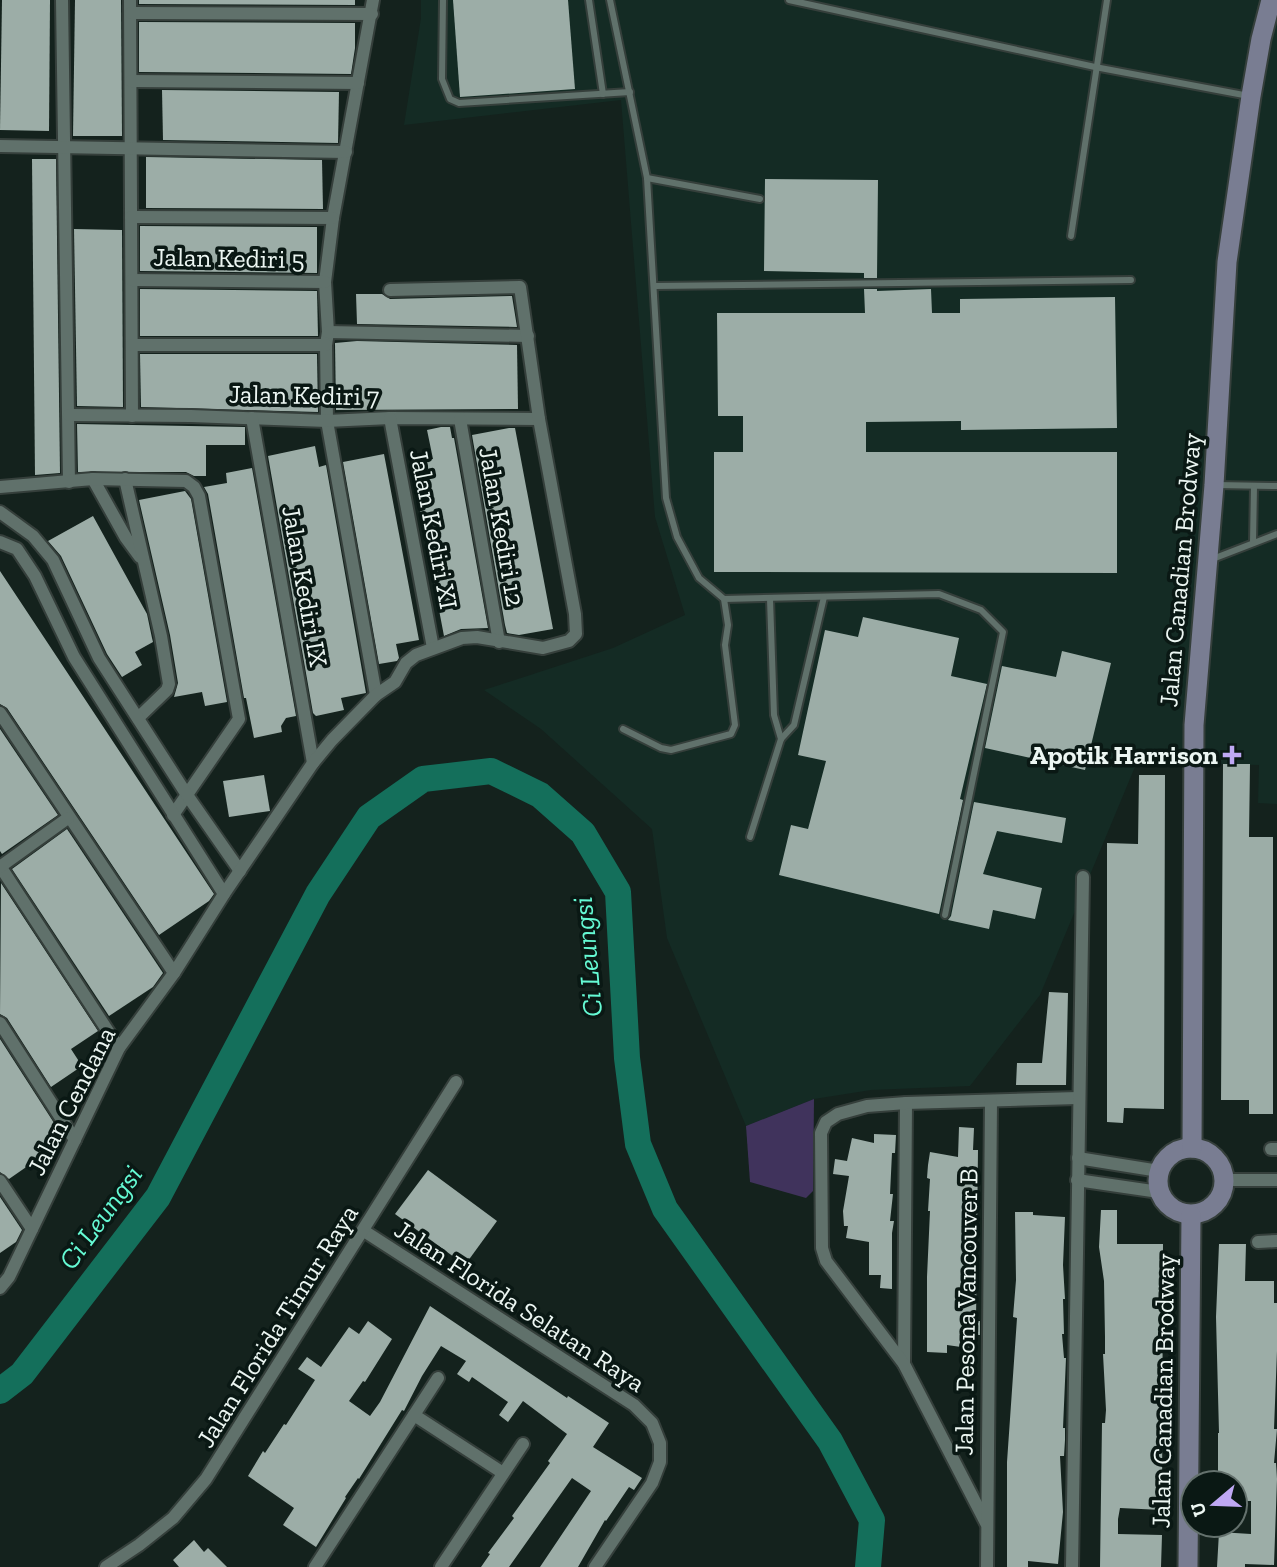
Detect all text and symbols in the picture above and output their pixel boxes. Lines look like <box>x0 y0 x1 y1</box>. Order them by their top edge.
street label: Jalan Kediri 5 <box>153 241 305 275</box>
street label: Jalan Kediri 7 <box>229 378 379 412</box>
street label: Jalan Canadian Brodway <box>1152 431 1208 708</box>
street label: Jalan Kediri 12 <box>472 445 532 609</box>
street label: Jalan Kediri XI <box>403 446 465 612</box>
street label: Jalan Kediri IX <box>275 503 335 670</box>
place label: Apotik Harrison <box>1030 739 1219 771</box>
marker: Apotik Harrison <box>1224 747 1240 763</box>
water label: Ci Leungsi <box>566 896 609 1018</box>
street label: Jalan Cendana <box>20 1021 122 1181</box>
water label: Ci Leungsi <box>52 1159 149 1276</box>
street label: Jalan Pesona Vancouver B <box>947 1168 985 1456</box>
street label: Jalan Florida Timur Raya <box>189 1198 365 1453</box>
street label: Jalan Florida Selatan Raya <box>389 1213 652 1399</box>
street label: Jalan Canadian Brodway <box>1145 1253 1181 1529</box>
north arrow <box>1179 1469 1249 1539</box>
text: U <box>1185 1499 1211 1520</box>

